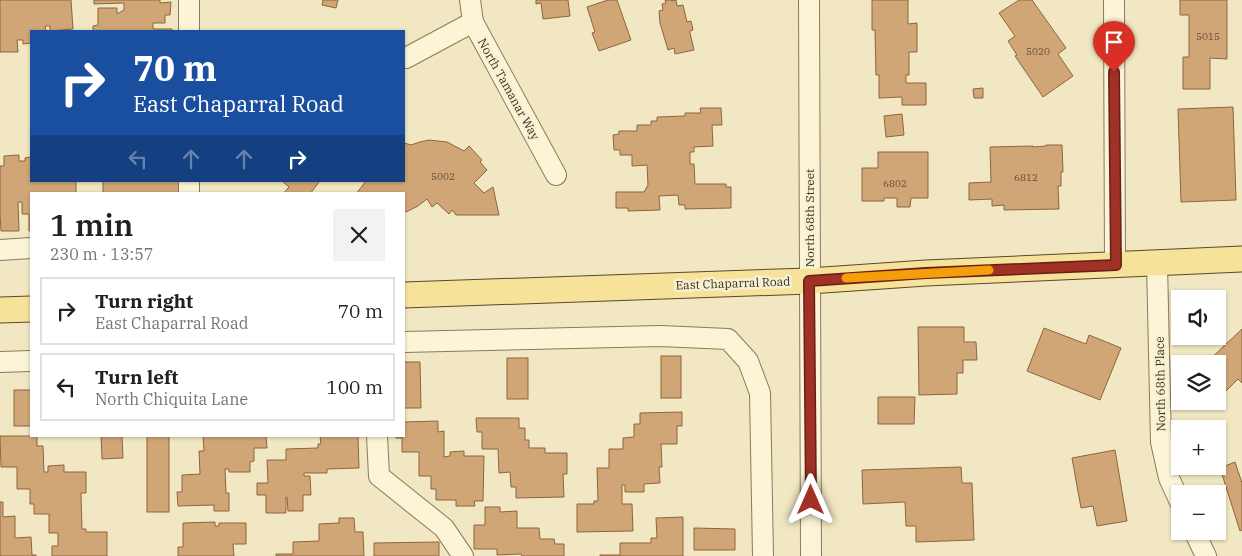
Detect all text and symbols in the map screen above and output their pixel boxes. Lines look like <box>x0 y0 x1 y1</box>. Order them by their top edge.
pin <box>1093 21 1135 72</box>
icon: arrive <box>1100 28 1128 56</box>
house number: 5015 <box>1196 30 1220 43</box>
street label: North Tamanar Way <box>475 36 543 143</box>
text: 70 m <box>133 45 217 91</box>
house number: 5020 <box>1026 45 1050 58</box>
icon: right <box>50 50 115 115</box>
text: East Chaparral Road <box>133 89 344 118</box>
icon: left <box>124 145 152 173</box>
icon: ahead <box>177 145 205 173</box>
icon: ahead <box>230 145 258 173</box>
icon: right <box>283 145 311 173</box>
street label: North 68th Street <box>802 169 817 267</box>
house number: 5002 <box>431 170 455 183</box>
house number: 6812 <box>1014 171 1038 184</box>
house number: 6802 <box>883 177 907 190</box>
text: 1 min <box>50 205 133 244</box>
button: close <box>333 209 385 261</box>
text: 230 m · 13:57 <box>50 244 153 264</box>
street label: East Chaparral Road <box>675 273 791 293</box>
text: Turn right <box>95 289 193 313</box>
map controls <box>1171 290 1226 540</box>
button: sound <box>1171 290 1226 345</box>
icon: right <box>52 297 80 325</box>
text: 70 m <box>338 299 383 323</box>
text: East Chaparral Road <box>95 313 248 333</box>
street label: North 68th Place <box>1152 336 1168 432</box>
button: layers <box>1171 355 1226 410</box>
text: Turn left <box>95 365 178 389</box>
icon: left <box>52 373 80 401</box>
text: 100 m <box>326 375 383 399</box>
text: North Chiquita Lane <box>95 389 248 409</box>
button: + <box>1171 420 1226 475</box>
position arrow <box>784 473 836 525</box>
button: − <box>1171 485 1226 540</box>

